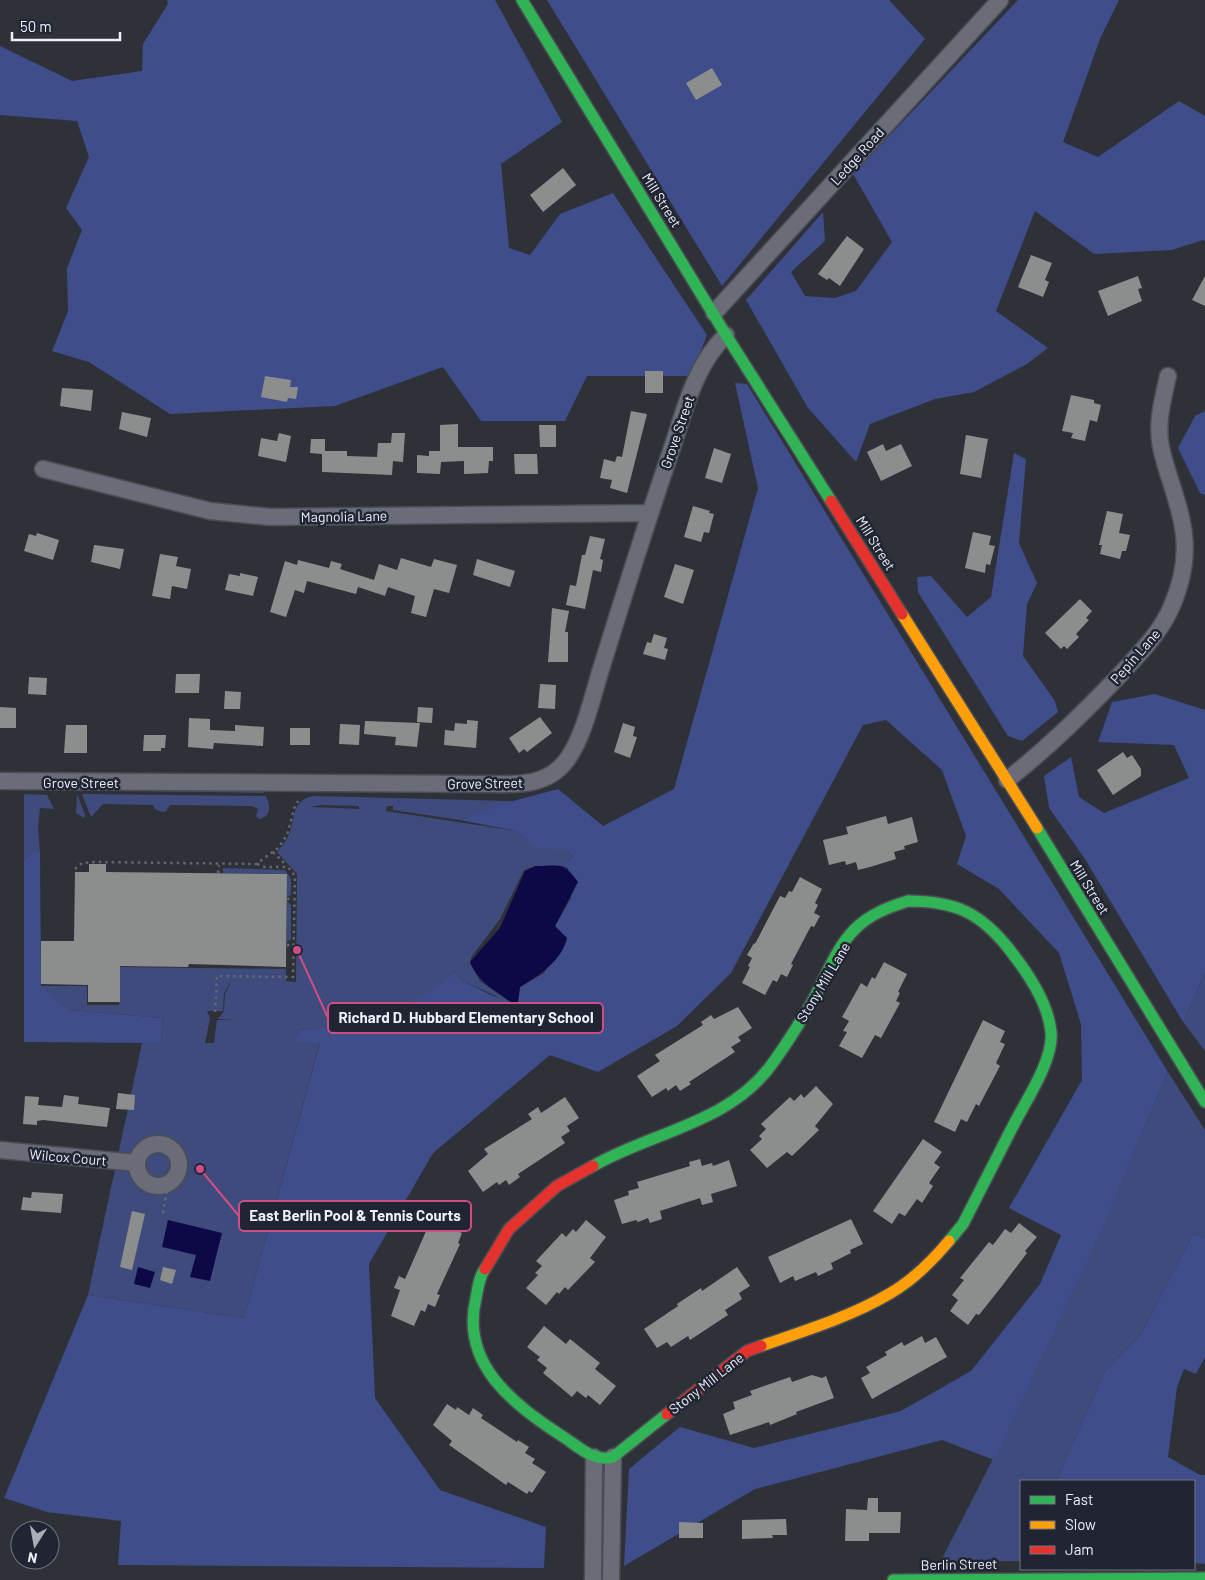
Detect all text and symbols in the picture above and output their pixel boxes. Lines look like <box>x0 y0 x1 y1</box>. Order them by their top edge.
scale bar <box>12 10 120 42</box>
text: 50 m <box>20 17 52 35</box>
street label: Ledge Road <box>827 124 887 188</box>
street label: Mill Street <box>639 170 685 230</box>
street label: Grove Street <box>657 393 697 471</box>
street label: Magnolia Lane <box>301 507 387 525</box>
street label: Mill Street <box>853 513 899 573</box>
street label: Pepin Lane <box>1107 625 1163 687</box>
street label: Grove Street <box>43 774 119 791</box>
street label: Grove Street <box>447 774 523 792</box>
street label: Mill Street <box>1067 857 1113 917</box>
street label: Stony Mill Lane <box>792 939 854 1025</box>
callout: Richard D. Hubbard Elementary School <box>328 1003 603 1033</box>
text: Richard D. Hubbard Elementary School <box>338 1008 594 1026</box>
street label: Wilcox Court <box>29 1145 107 1169</box>
callout: East Berlin Pool & Tennis Courts <box>239 1201 471 1231</box>
text: East Berlin Pool & Tennis Courts <box>249 1206 461 1224</box>
street label: Stony Mill Lane <box>665 1349 747 1417</box>
legend <box>1020 1480 1195 1570</box>
text: Fast <box>1065 1490 1093 1508</box>
text: Slow <box>1065 1515 1096 1533</box>
north arrow <box>10 1520 60 1570</box>
text: Jam <box>1065 1540 1094 1558</box>
text: N <box>26 1549 39 1567</box>
street label: Berlin Street <box>921 1555 997 1573</box>

